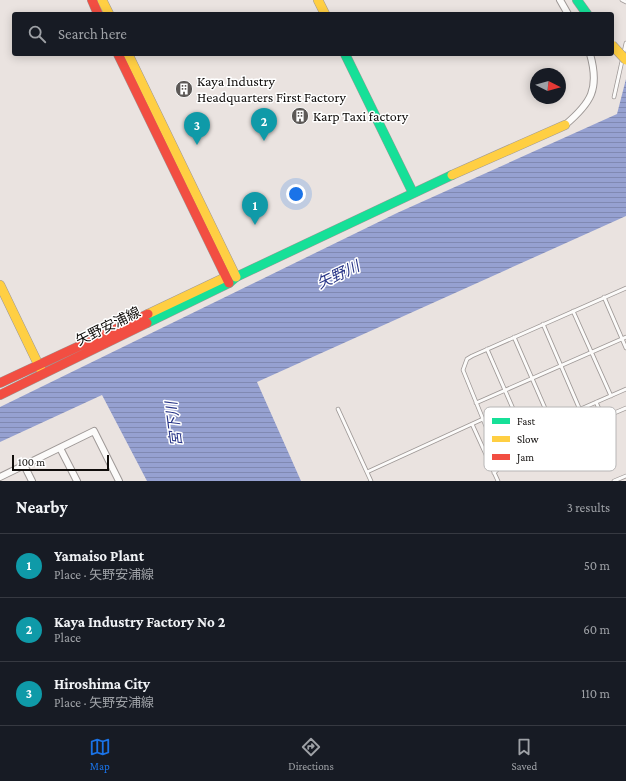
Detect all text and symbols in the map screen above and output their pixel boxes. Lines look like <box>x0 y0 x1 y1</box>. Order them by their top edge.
search box <box>12 12 614 56</box>
icon: search <box>26 23 48 45</box>
text: Search here <box>58 26 127 42</box>
north arrow <box>530 68 566 104</box>
place label: Kaya Industry Headquarters First Factory <box>197 73 346 105</box>
building icon: Kaya Industry Headquarters First Factory <box>174 79 194 99</box>
building icon: Karp Taxi factory <box>290 106 310 126</box>
pin: 2 <box>251 108 277 141</box>
place label: Karp Taxi factory <box>313 108 409 124</box>
pin: 3 <box>184 112 210 145</box>
your location <box>286 184 306 204</box>
pin: 1 <box>242 192 268 225</box>
water label: 矢野川 <box>314 257 364 292</box>
street label: 矢野安浦線 <box>73 303 143 349</box>
water label: 宮下川 <box>163 399 185 447</box>
legend <box>484 407 616 471</box>
text: Fast <box>517 415 536 427</box>
text: Slow <box>517 433 539 445</box>
text: Jam <box>516 451 534 464</box>
scale bar <box>12 453 109 472</box>
text: 100 m <box>18 456 45 468</box>
text: Nearby <box>16 498 68 517</box>
text: 3 results <box>567 500 610 515</box>
text: Yamaiso Plant <box>54 548 144 564</box>
text: 1 <box>27 558 31 573</box>
text: 50 m <box>584 558 610 573</box>
text: Place · 矢野安浦線 <box>54 567 154 582</box>
text: Kaya Industry Factory No 2 <box>54 614 225 630</box>
text: 2 <box>26 622 32 637</box>
text: 60 m <box>583 622 610 637</box>
text: Place <box>54 630 81 645</box>
text: Hiroshima City <box>54 676 150 692</box>
text: 3 <box>26 686 32 701</box>
text: 110 m <box>581 686 610 701</box>
text: Place · 矢野安浦線 <box>54 695 154 710</box>
tab: Map <box>89 736 111 772</box>
tab: Directions <box>288 736 334 772</box>
tab: Saved <box>511 736 537 772</box>

